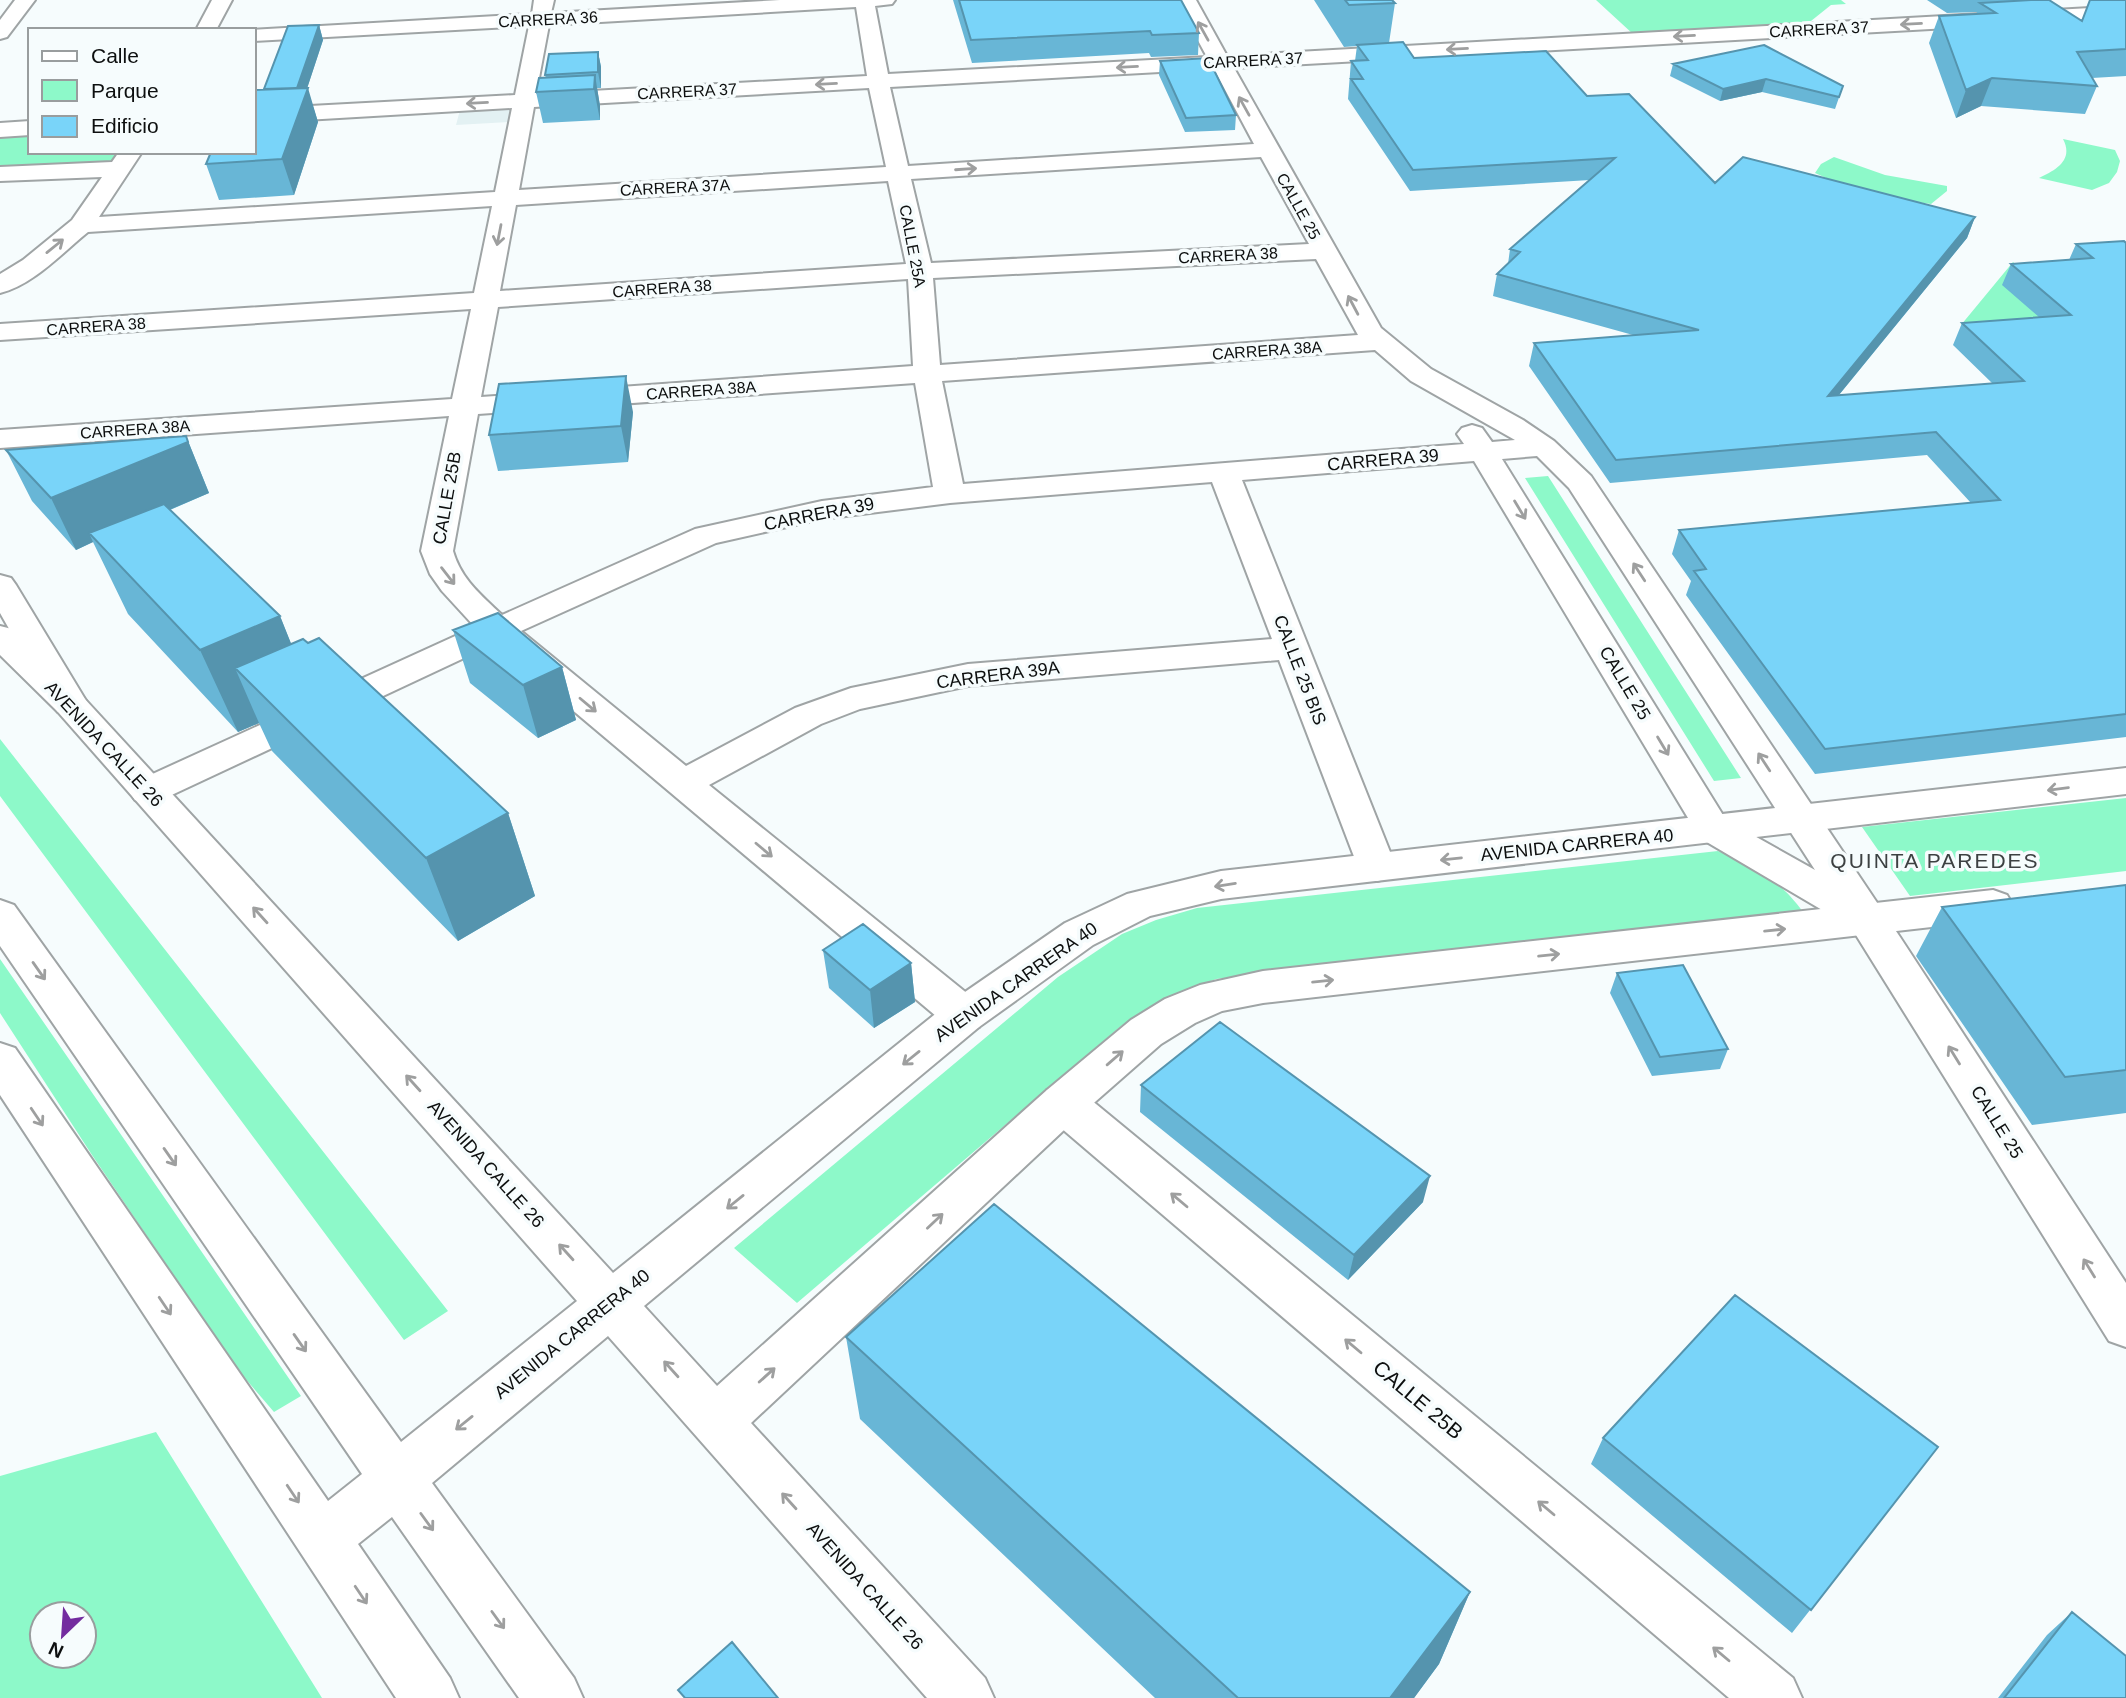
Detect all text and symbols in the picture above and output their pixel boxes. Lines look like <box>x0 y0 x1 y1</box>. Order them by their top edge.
street label: CARRERA 36 <box>498 8 598 31</box>
street label: CARRERA 37 <box>1769 18 1869 41</box>
one-way arrow <box>1900 18 1923 31</box>
one-way arrow <box>1195 21 1209 42</box>
legend <box>28 28 256 154</box>
one-way arrow <box>1673 30 1696 43</box>
one-way arrow <box>1446 42 1469 55</box>
text: Calle <box>91 44 139 67</box>
street label: CARRERA 37 <box>1203 49 1303 72</box>
one-way arrow <box>1116 60 1139 73</box>
one-way arrow <box>815 77 838 90</box>
text: Parque <box>91 79 159 102</box>
street label: CARRERA 37 <box>637 80 737 103</box>
one-way arrow <box>1237 96 1250 117</box>
one-way arrow <box>466 97 489 110</box>
text: Edificio <box>91 114 159 137</box>
one-way arrow <box>954 163 977 176</box>
street label: CALLE 25 <box>1273 170 1324 242</box>
street label: CARRERA 37A <box>620 176 731 199</box>
street label: CALLE 25A <box>896 203 929 289</box>
one-way arrow <box>492 223 505 246</box>
one-way arrow <box>46 238 64 253</box>
street label: CARRERA 38 <box>1178 244 1278 267</box>
street label: CARRERA 38 <box>612 277 712 300</box>
one-way arrow <box>1346 295 1360 316</box>
street label: CARRERA 38 <box>46 315 146 338</box>
street label: CARRERA 38A <box>1211 338 1323 363</box>
street label: CARRERA 38A <box>645 378 757 403</box>
street label: CARRERA 38A <box>79 417 191 442</box>
street label: CARRERA 39 <box>1326 445 1440 475</box>
street label: CALLE 25B <box>429 450 465 546</box>
street label: CARRERA 39 <box>762 493 876 535</box>
one-way arrow <box>1513 500 1527 520</box>
one-way arrow <box>1632 562 1646 582</box>
one-way arrow <box>441 566 456 585</box>
street label: CALLE 25 BIS <box>1270 612 1330 728</box>
street label: CALLE 25 <box>1595 643 1655 723</box>
street label: CARRERA 39A <box>935 658 1061 692</box>
street label: AVENIDA CALLE 26 <box>41 677 167 811</box>
one-way arrow <box>579 697 597 713</box>
one-way arrow <box>1657 736 1671 756</box>
one-way arrow <box>1756 753 1771 772</box>
one-way arrow <box>2047 783 2070 796</box>
street label: AVENIDA CARRERA 40 <box>1480 825 1674 865</box>
one-way arrow <box>754 842 772 858</box>
district label: QUINTA PAREDES <box>1830 849 2040 872</box>
one-way arrow <box>1440 852 1463 865</box>
one-way arrow <box>1214 879 1237 892</box>
one-way arrow <box>252 906 268 924</box>
street label: AVENIDA CARRERA 40 <box>931 918 1101 1046</box>
one-way arrow <box>1763 923 1786 936</box>
one-way arrow <box>1537 948 1560 961</box>
one-way arrow <box>32 961 46 980</box>
one-way arrow <box>1311 974 1334 987</box>
one-way arrow <box>1947 1046 1962 1065</box>
one-way arrow <box>903 1050 921 1066</box>
one-way arrow <box>1106 1050 1124 1066</box>
one-way arrow <box>405 1075 421 1093</box>
street label: CALLE 25 <box>1967 1082 2027 1162</box>
street label: AVENIDA CALLE 26 <box>424 1096 548 1232</box>
one-way arrow <box>31 1107 45 1127</box>
one-way arrow <box>163 1147 177 1166</box>
one-way arrow <box>1171 1192 1189 1207</box>
one-way arrow <box>726 1194 744 1210</box>
one-way arrow <box>926 1212 943 1229</box>
one-way arrow <box>557 1244 574 1261</box>
one-way arrow <box>2082 1258 2096 1278</box>
street label: AVENIDA CARRERA 40 <box>490 1265 654 1403</box>
one-way arrow <box>157 1296 172 1315</box>
one-way arrow <box>293 1333 307 1352</box>
one-way arrow <box>1345 1338 1363 1354</box>
street label: CALLE 25B <box>1369 1356 1468 1444</box>
one-way arrow <box>663 1360 679 1378</box>
one-way arrow <box>758 1367 776 1383</box>
one-way arrow <box>455 1415 473 1431</box>
one-way arrow <box>286 1484 300 1503</box>
one-way arrow <box>781 1492 797 1510</box>
one-way arrow <box>1538 1500 1556 1516</box>
one-way arrow <box>420 1512 434 1531</box>
street label: AVENIDA CALLE 26 <box>803 1518 927 1654</box>
one-way arrow <box>354 1585 368 1604</box>
north arrow <box>28 1600 98 1670</box>
one-way arrow <box>491 1610 505 1629</box>
text: N <box>45 1638 67 1662</box>
one-way arrow <box>1712 1646 1730 1662</box>

